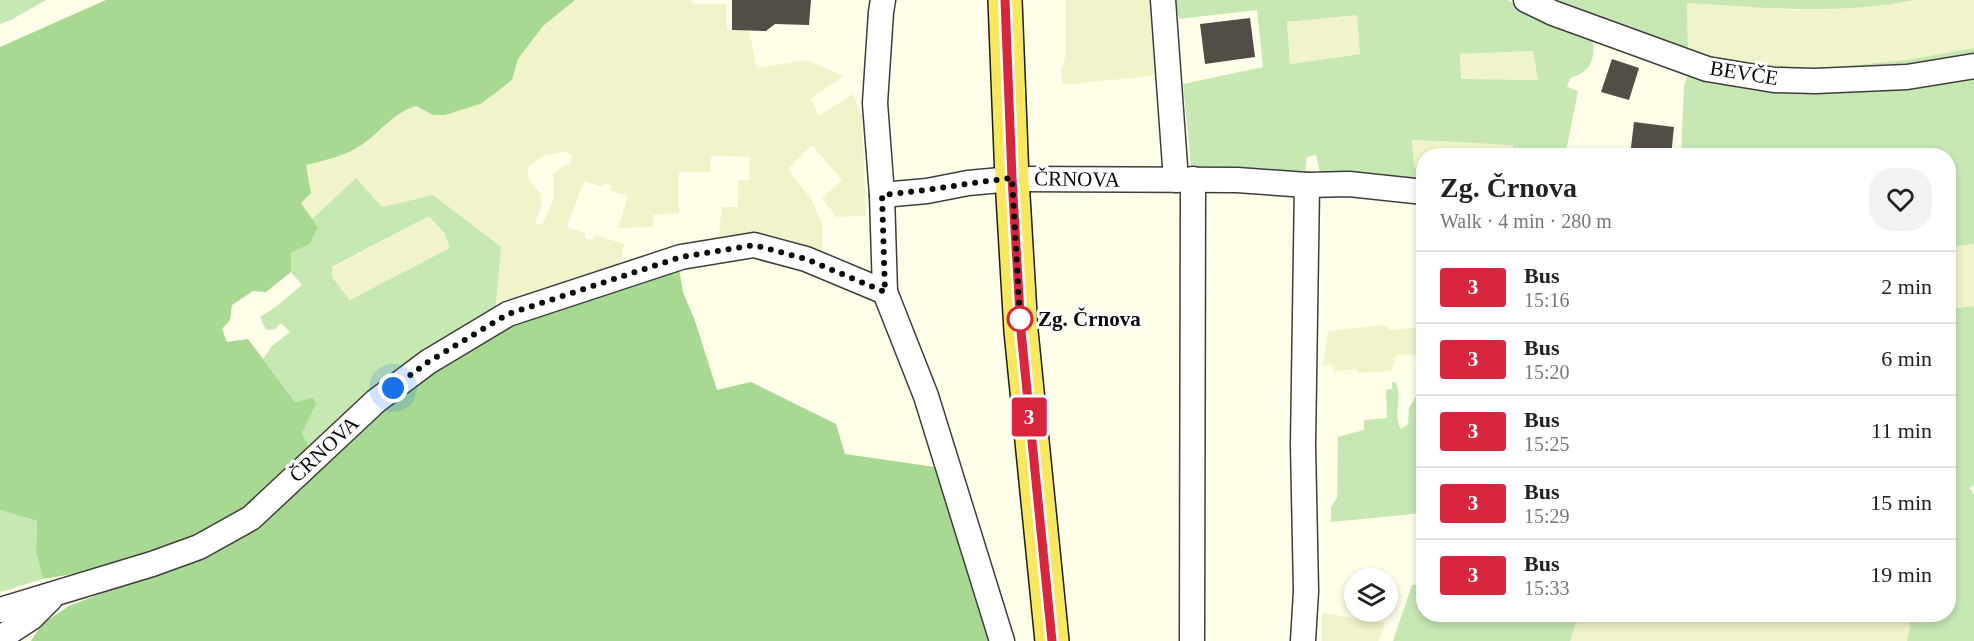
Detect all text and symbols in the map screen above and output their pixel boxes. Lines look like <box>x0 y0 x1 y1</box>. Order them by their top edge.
street label: BEVČE <box>1708 56 1780 90</box>
street label: ČRNOVA <box>1034 166 1121 192</box>
button: heart <box>1869 168 1932 231</box>
text: Zg. Črnova <box>1440 172 1577 203</box>
text: Walk · 4 min · 280 m <box>1440 210 1612 232</box>
text: Bus <box>1524 263 1559 288</box>
text: 2 min <box>1881 274 1932 299</box>
text: 3 <box>1468 275 1478 299</box>
text: 15:16 <box>1524 289 1570 311</box>
marker: Zg. Črnova <box>1007 306 1033 332</box>
place label: Zg. Črnova <box>1038 307 1141 331</box>
text: Bus <box>1524 335 1559 360</box>
text: 6 min <box>1881 346 1932 371</box>
text: 3 <box>1468 347 1478 371</box>
text: 15:20 <box>1524 361 1570 383</box>
your location <box>378 373 408 403</box>
line badge: 3 <box>1010 398 1048 436</box>
text: 3 <box>1024 405 1034 429</box>
text: Bus <box>1524 407 1559 432</box>
street label: ČRNOVA <box>284 410 364 487</box>
text: 11 min <box>1871 418 1932 443</box>
text: 3 <box>1468 419 1478 443</box>
text: 15:25 <box>1524 433 1570 455</box>
text: Bus <box>1524 479 1559 504</box>
text: 15 min <box>1870 490 1932 515</box>
text: 3 <box>1468 491 1478 515</box>
text: 15:29 <box>1524 505 1570 527</box>
text: Bus <box>1524 551 1559 576</box>
text: 19 min <box>1870 562 1932 587</box>
text: 3 <box>1468 563 1478 587</box>
map controls <box>1344 568 1398 622</box>
button: layers <box>1344 568 1398 622</box>
text: 15:33 <box>1524 577 1570 599</box>

